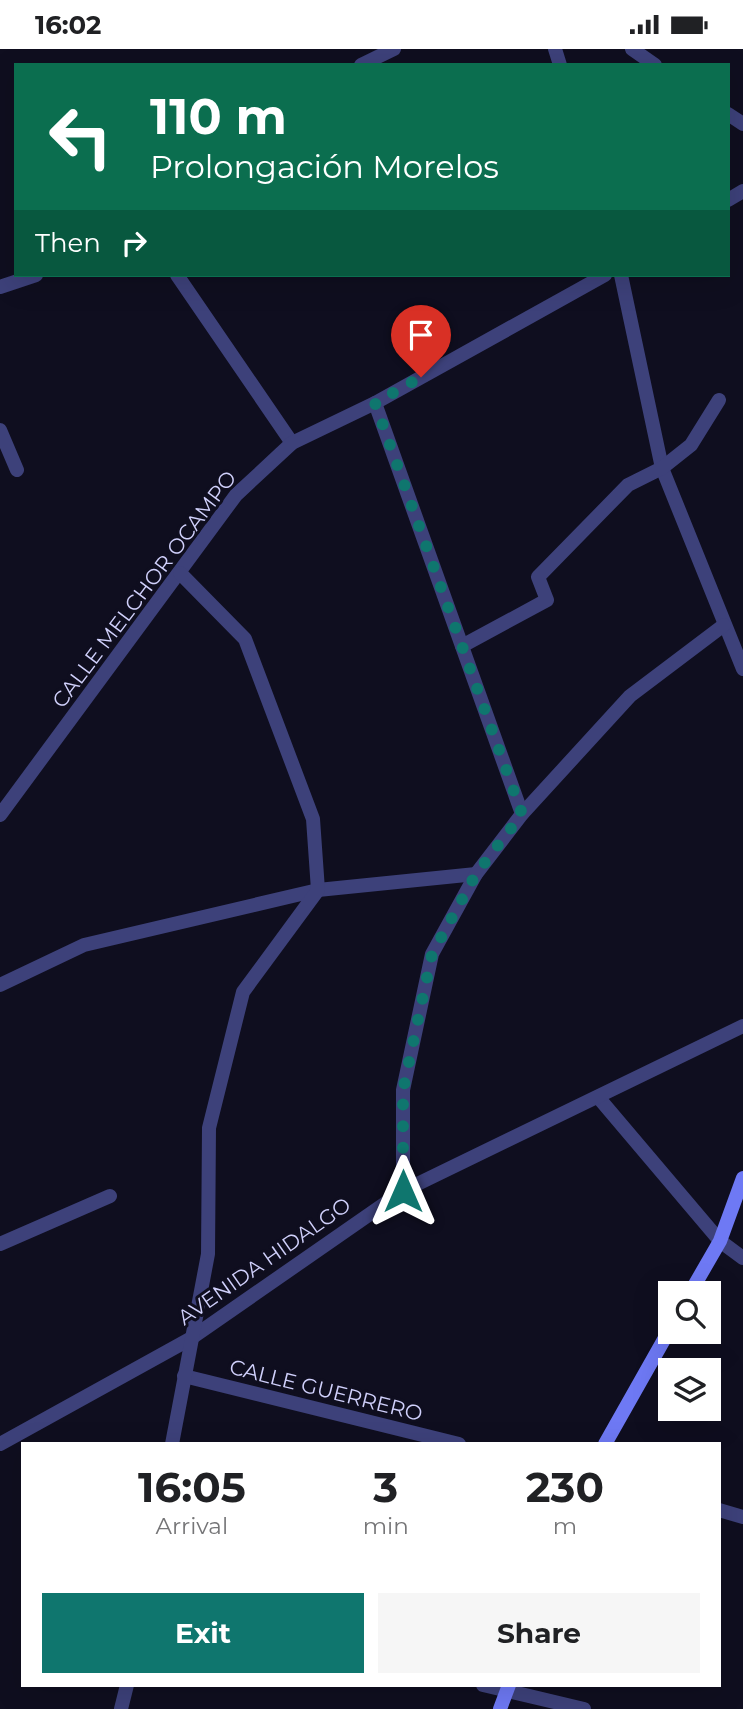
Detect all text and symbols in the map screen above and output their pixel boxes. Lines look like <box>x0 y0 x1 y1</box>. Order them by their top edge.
text: 16:02 <box>35 9 101 41</box>
text: 110 m <box>150 87 287 146</box>
icon: left <box>35 91 126 182</box>
text: Prolongación Morelos <box>150 147 499 186</box>
icon: right <box>115 224 153 262</box>
text: Then <box>35 227 101 259</box>
pin <box>391 305 451 377</box>
icon: arrive <box>402 316 440 354</box>
street label: CALLE MELCHOR OCAMPO <box>47 466 241 712</box>
position arrow <box>366 1154 440 1228</box>
street label: AVENIDA HIDALGO <box>173 1192 355 1330</box>
map controls <box>658 1281 721 1421</box>
button: search <box>658 1281 721 1344</box>
street label: CALLE GUERRERO <box>227 1354 425 1426</box>
button: layers <box>658 1358 721 1421</box>
text: 16:05 <box>138 1461 246 1513</box>
text: 3 <box>373 1461 398 1513</box>
text: 230 <box>526 1461 604 1513</box>
text: Arrival <box>156 1512 228 1540</box>
text: min <box>363 1512 409 1540</box>
text: m <box>553 1512 577 1540</box>
button: Exit <box>42 1593 364 1673</box>
button: Share <box>378 1593 700 1673</box>

